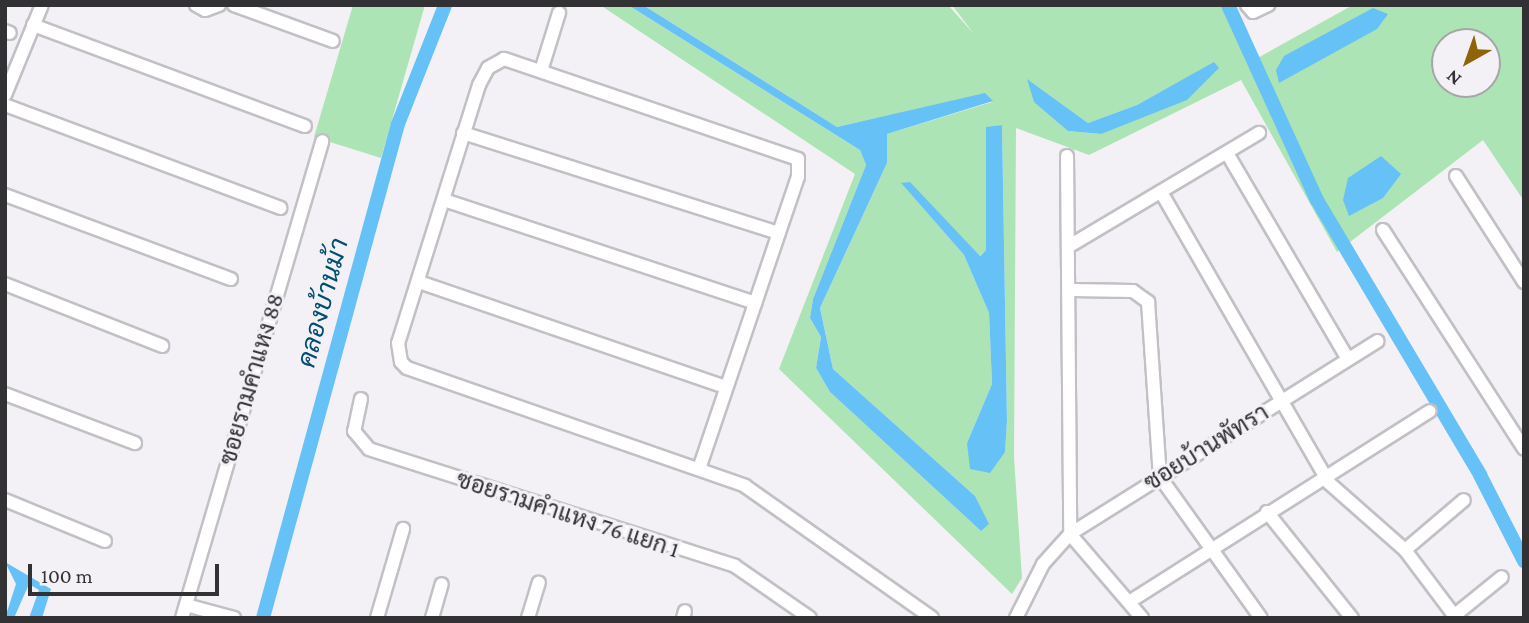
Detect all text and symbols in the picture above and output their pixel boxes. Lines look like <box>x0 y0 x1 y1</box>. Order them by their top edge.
north arrow <box>1431 28 1501 98</box>
text: N <box>1442 66 1465 90</box>
water label: คลองบ้านม้า <box>291 235 355 371</box>
street label: ซอยรามคำแหง 88 <box>213 290 289 468</box>
street label: ซอยบ้านพัทรา <box>1138 397 1274 497</box>
street label: ซอยรามคำแหง 76 แยก 1 <box>453 464 683 564</box>
scale bar <box>32 550 222 594</box>
text: 100 m <box>41 564 93 588</box>

